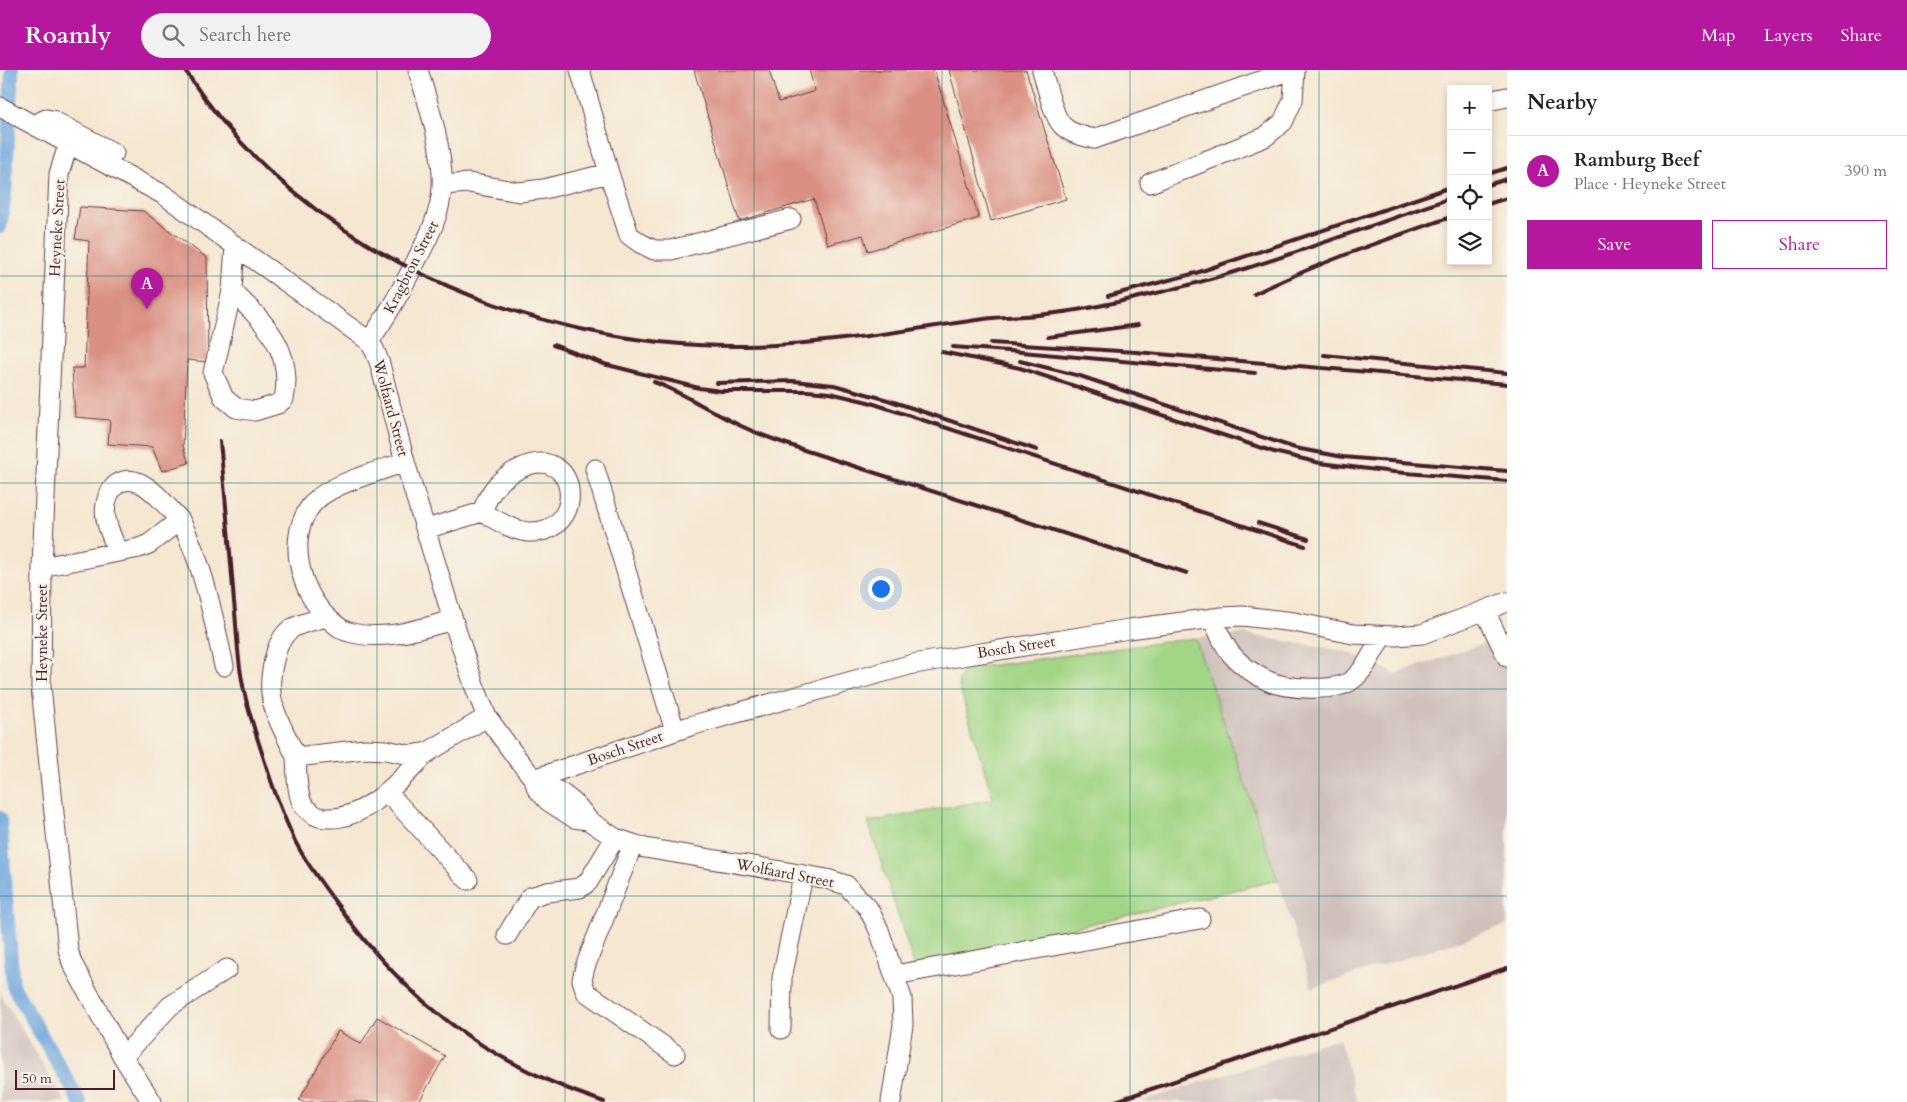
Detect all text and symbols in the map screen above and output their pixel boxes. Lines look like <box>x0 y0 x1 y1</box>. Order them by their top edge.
search box <box>141 13 491 58</box>
text: Roamly <box>25 19 111 52</box>
icon: search <box>159 21 187 49</box>
text: Search here <box>199 22 291 48</box>
text: Map <box>1701 23 1736 48</box>
text: Layers <box>1764 23 1813 48</box>
text: Share <box>1841 23 1882 48</box>
map controls <box>1447 85 1492 265</box>
button: + <box>1447 85 1492 130</box>
text: Nearby <box>1527 88 1598 117</box>
button: − <box>1447 130 1492 175</box>
text: Ramburg Beef <box>1574 147 1699 173</box>
text: A <box>1537 160 1549 182</box>
text: 390 m <box>1845 160 1887 182</box>
text: Place · Heyneke Street <box>1574 173 1726 195</box>
button: locate <box>1447 175 1492 220</box>
street label: Heyneke Street <box>44 179 70 277</box>
street label: Kragbron Street <box>379 217 443 317</box>
button: layers <box>1447 220 1492 265</box>
button: Save <box>1527 220 1702 269</box>
button: Share <box>1712 220 1887 269</box>
pin: A <box>131 268 163 309</box>
street label: Wolfaard Street <box>368 356 414 459</box>
your location <box>868 576 894 602</box>
street label: Heyneke Street <box>32 584 52 682</box>
street label: Bosch Street <box>976 631 1057 663</box>
street label: Bosch Street <box>585 726 666 770</box>
street label: Wolfaard Street <box>733 853 836 892</box>
scale bar <box>15 1067 115 1090</box>
text: 50 m <box>22 1069 52 1088</box>

